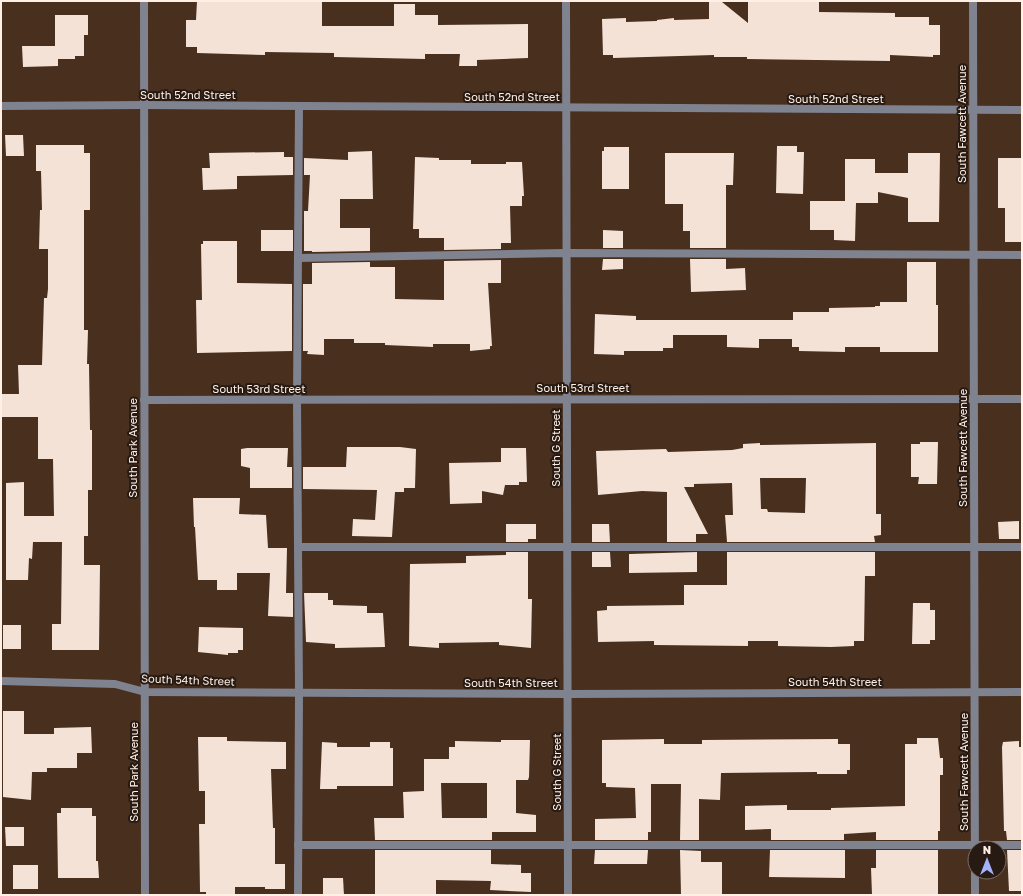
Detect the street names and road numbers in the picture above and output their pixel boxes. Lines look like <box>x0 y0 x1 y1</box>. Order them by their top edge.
street label: South Fawcett Avenue <box>955 65 968 183</box>
street label: South 52nd Street <box>140 88 236 101</box>
street label: South 52nd Street <box>464 90 560 103</box>
street label: South 52nd Street <box>788 92 884 105</box>
street label: South 53rd Street <box>536 381 630 394</box>
street label: South 53rd Street <box>212 382 306 395</box>
street label: South Fawcett Avenue <box>956 389 969 507</box>
street label: South Park Avenue <box>126 398 139 498</box>
street label: South G Street <box>549 409 562 487</box>
street label: South 54th Street <box>141 671 235 688</box>
street label: South 54th Street <box>788 675 882 688</box>
street label: South 54th Street <box>464 676 558 689</box>
street label: South Fawcett Avenue <box>957 713 970 831</box>
street label: South Park Avenue <box>127 722 140 822</box>
street label: South G Street <box>550 733 563 811</box>

